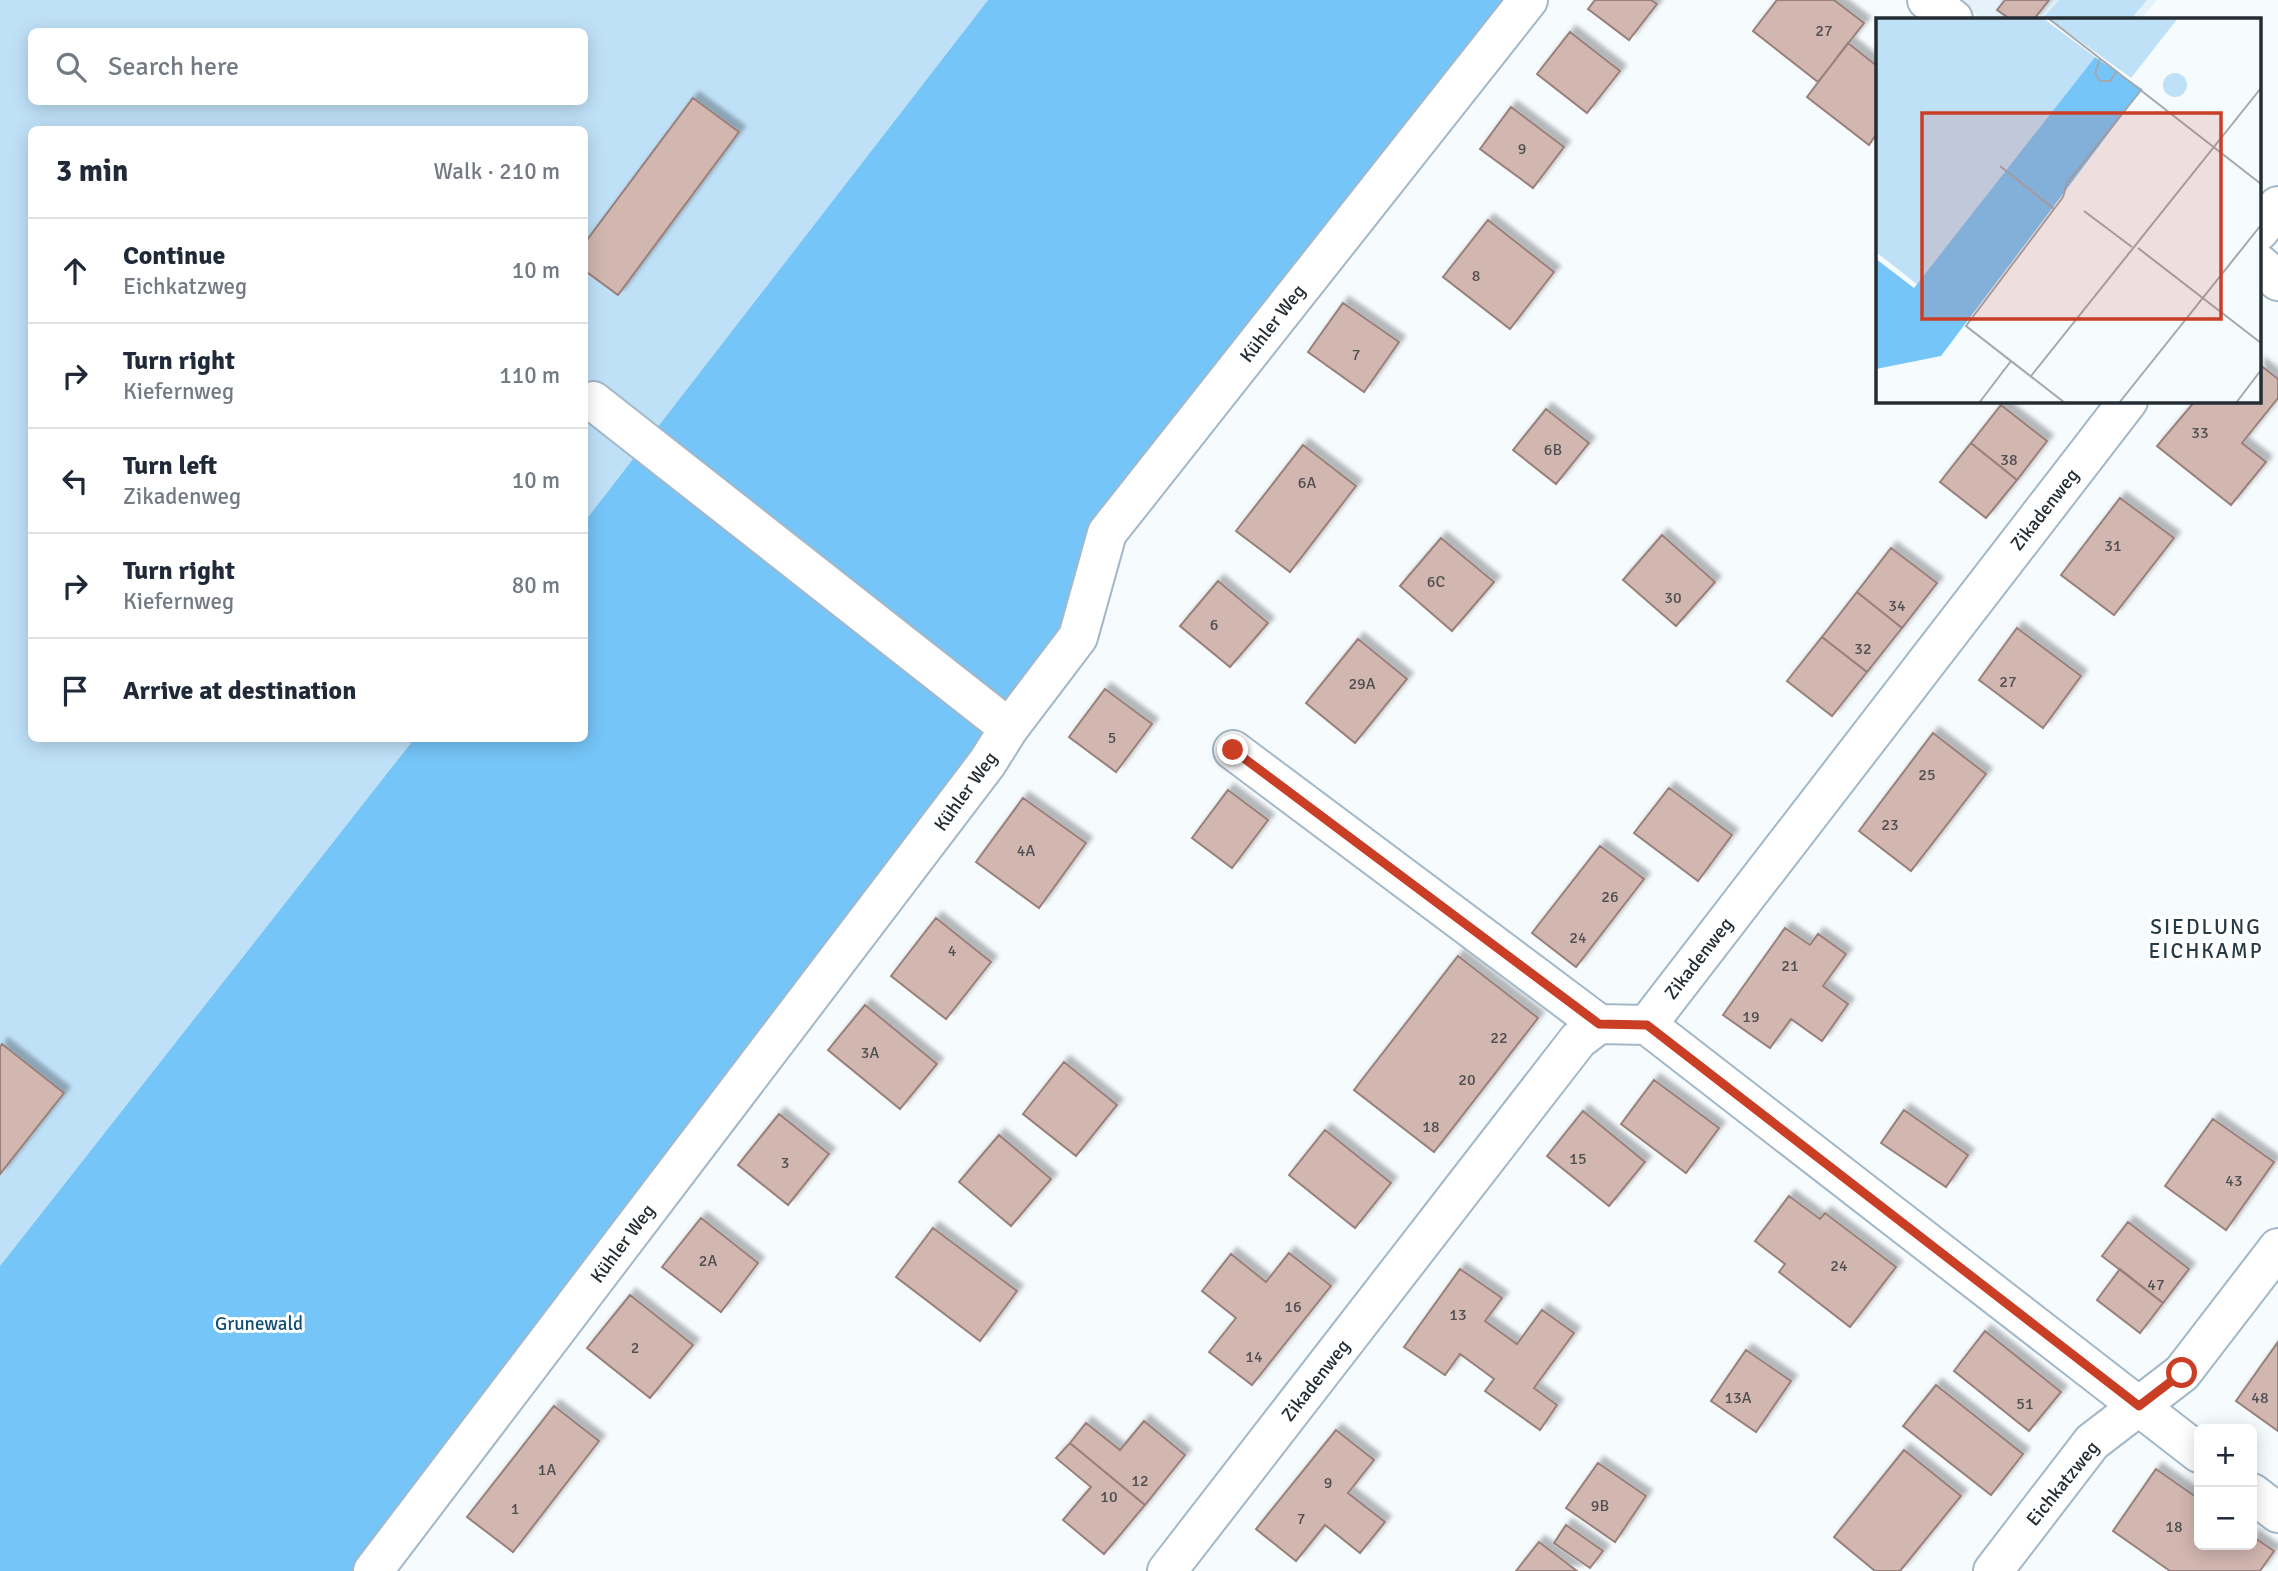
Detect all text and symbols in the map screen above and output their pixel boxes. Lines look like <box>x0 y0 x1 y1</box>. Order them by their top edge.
inset map <box>1876 18 2260 402</box>
house number: 27 <box>1815 21 1833 41</box>
search box <box>28 28 588 105</box>
icon: search <box>52 48 90 86</box>
text: Search here <box>108 51 239 83</box>
house number: 9 <box>1518 139 1526 159</box>
text: 3 min <box>56 153 128 190</box>
text: Walk · 210 m <box>434 157 560 186</box>
text: Continue <box>123 240 225 272</box>
icon: ahead <box>56 252 94 290</box>
text: 10 m <box>512 256 560 285</box>
house number: 8 <box>1472 266 1480 286</box>
text: Eichkatzweg <box>123 272 247 301</box>
street label: Kühler Weg <box>1235 280 1311 368</box>
text: Turn right <box>123 345 235 377</box>
house number: 7 <box>1352 345 1360 365</box>
icon: right <box>56 357 94 395</box>
text: 110 m <box>499 361 560 390</box>
text: Kiefernweg <box>123 377 234 406</box>
house number: 33 <box>2191 423 2209 443</box>
house number: 6B <box>1544 440 1562 460</box>
text: Turn left <box>123 450 217 482</box>
house number: 38 <box>2000 450 2018 470</box>
icon: left <box>56 462 94 500</box>
street label: Zikadenweg <box>2005 464 2084 555</box>
text: 10 m <box>512 466 560 495</box>
house number: 6A <box>1298 473 1316 493</box>
text: Zikadenweg <box>123 482 241 511</box>
house number: 31 <box>2104 536 2122 556</box>
text: Turn right <box>123 555 235 587</box>
icon: right <box>56 567 94 605</box>
text: 80 m <box>512 571 560 600</box>
house number: 6C <box>1427 572 1445 592</box>
text: Kiefernweg <box>123 587 234 616</box>
house number: 30 <box>1664 588 1682 608</box>
house number: 34 <box>1888 596 1906 616</box>
house number: 6 <box>1210 615 1218 635</box>
house number: 32 <box>1854 639 1872 659</box>
icon: arrive <box>56 672 94 710</box>
house number: 27 <box>1999 672 2017 692</box>
house number: 29A <box>1348 674 1376 694</box>
text: Arrive at destination <box>123 675 356 707</box>
house number: 5 <box>1108 728 1116 748</box>
route end <box>1217 734 1248 765</box>
street label: Kühler Weg <box>929 747 1003 836</box>
house number: 25 <box>1918 765 1936 785</box>
house number: 23 <box>1881 815 1899 835</box>
house number: 4A <box>1017 841 1035 861</box>
house number: 26 <box>1601 887 1619 907</box>
street label: Zikadenweg <box>1659 913 1738 1004</box>
district label: SIEDLUNG EICHKAMP <box>2148 914 2264 964</box>
house number: 24 <box>1569 928 1587 948</box>
house number: 4 <box>948 941 957 961</box>
house number: 21 <box>1781 956 1799 976</box>
house number: 19 <box>1742 1007 1760 1027</box>
house number: 22 <box>1490 1028 1508 1048</box>
house number: 3A <box>861 1043 879 1063</box>
house number: 20 <box>1458 1070 1476 1090</box>
house number: 18 <box>1422 1117 1440 1137</box>
house number: 15 <box>1569 1149 1587 1169</box>
house number: 3 <box>781 1153 789 1173</box>
house number: 43 <box>2225 1171 2243 1191</box>
street label: Kühler Weg <box>585 1199 660 1288</box>
house number: 2A <box>699 1251 717 1271</box>
house number: 24 <box>1830 1256 1848 1276</box>
house number: 47 <box>2147 1275 2165 1295</box>
house number: 16 <box>1284 1297 1302 1317</box>
house number: 13 <box>1449 1305 1467 1325</box>
park label: Grunewald <box>215 1312 303 1336</box>
street label: Zikadenweg <box>1276 1335 1355 1426</box>
house number: 2 <box>631 1338 639 1358</box>
house number: 14 <box>1245 1347 1263 1367</box>
route start <box>2166 1357 2197 1388</box>
house number: 13A <box>1724 1388 1752 1408</box>
house number: 48 <box>2251 1388 2269 1408</box>
house number: 51 <box>2016 1394 2034 1414</box>
map controls <box>2194 1424 2257 1550</box>
button: + <box>2194 1424 2257 1487</box>
street label: Eichkatzweg <box>2021 1436 2104 1531</box>
house number: 1A <box>538 1460 556 1480</box>
house number: 12 <box>1131 1471 1149 1491</box>
house number: 9 <box>1324 1473 1332 1493</box>
house number: 10 <box>1100 1487 1118 1507</box>
button: − <box>2194 1487 2257 1550</box>
house number: 9B <box>1591 1496 1609 1516</box>
house number: 1 <box>511 1499 519 1519</box>
house number: 7 <box>1297 1509 1305 1529</box>
house number: 18 <box>2165 1517 2183 1537</box>

